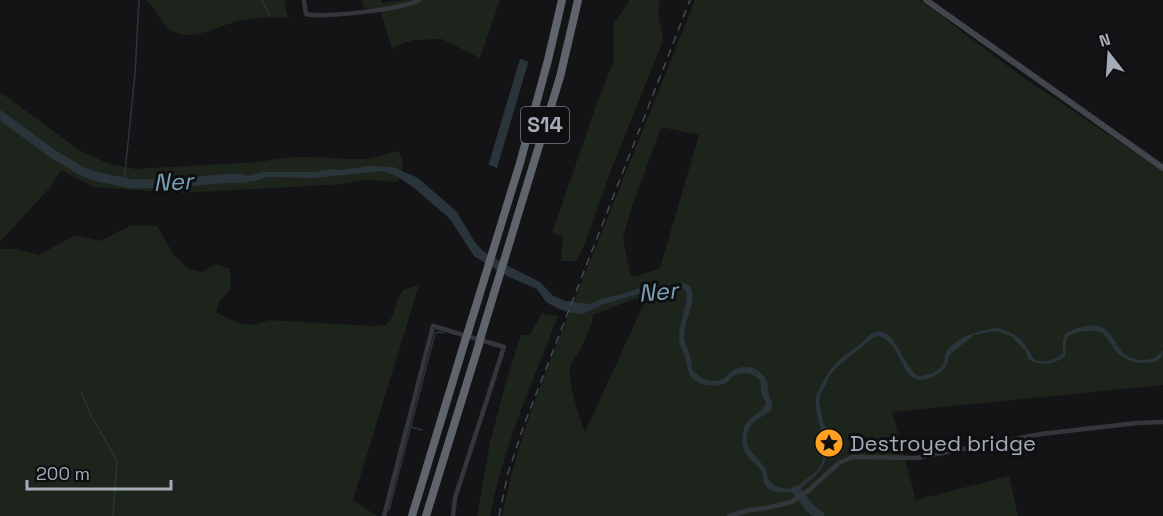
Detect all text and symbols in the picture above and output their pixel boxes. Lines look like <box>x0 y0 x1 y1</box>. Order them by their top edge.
north arrow <box>1079 24 1139 84</box>
text: N <box>1097 29 1113 52</box>
road number: S14 <box>521 107 569 143</box>
water label: Ner <box>153 165 196 198</box>
water label: Ner <box>637 274 682 309</box>
place icon: Destroyed bridge <box>813 427 845 459</box>
place label: Destroyed bridge <box>850 429 1036 457</box>
scale bar <box>27 453 171 491</box>
text: 200 m <box>36 462 90 485</box>

